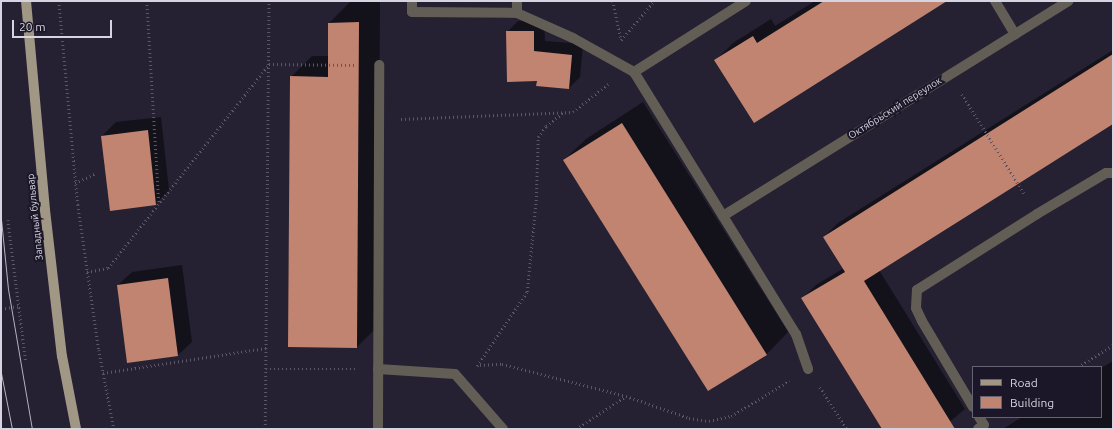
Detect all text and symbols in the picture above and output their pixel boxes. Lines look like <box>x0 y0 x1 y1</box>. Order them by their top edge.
scale bar <box>14 12 114 38</box>
text: 20 m <box>19 20 46 33</box>
street label: Октябрьский переулок <box>846 74 944 142</box>
street label: Западный бульвар <box>24 173 46 261</box>
legend <box>972 366 1102 418</box>
text: Road <box>1010 376 1038 389</box>
text: Building <box>1010 396 1054 409</box>

